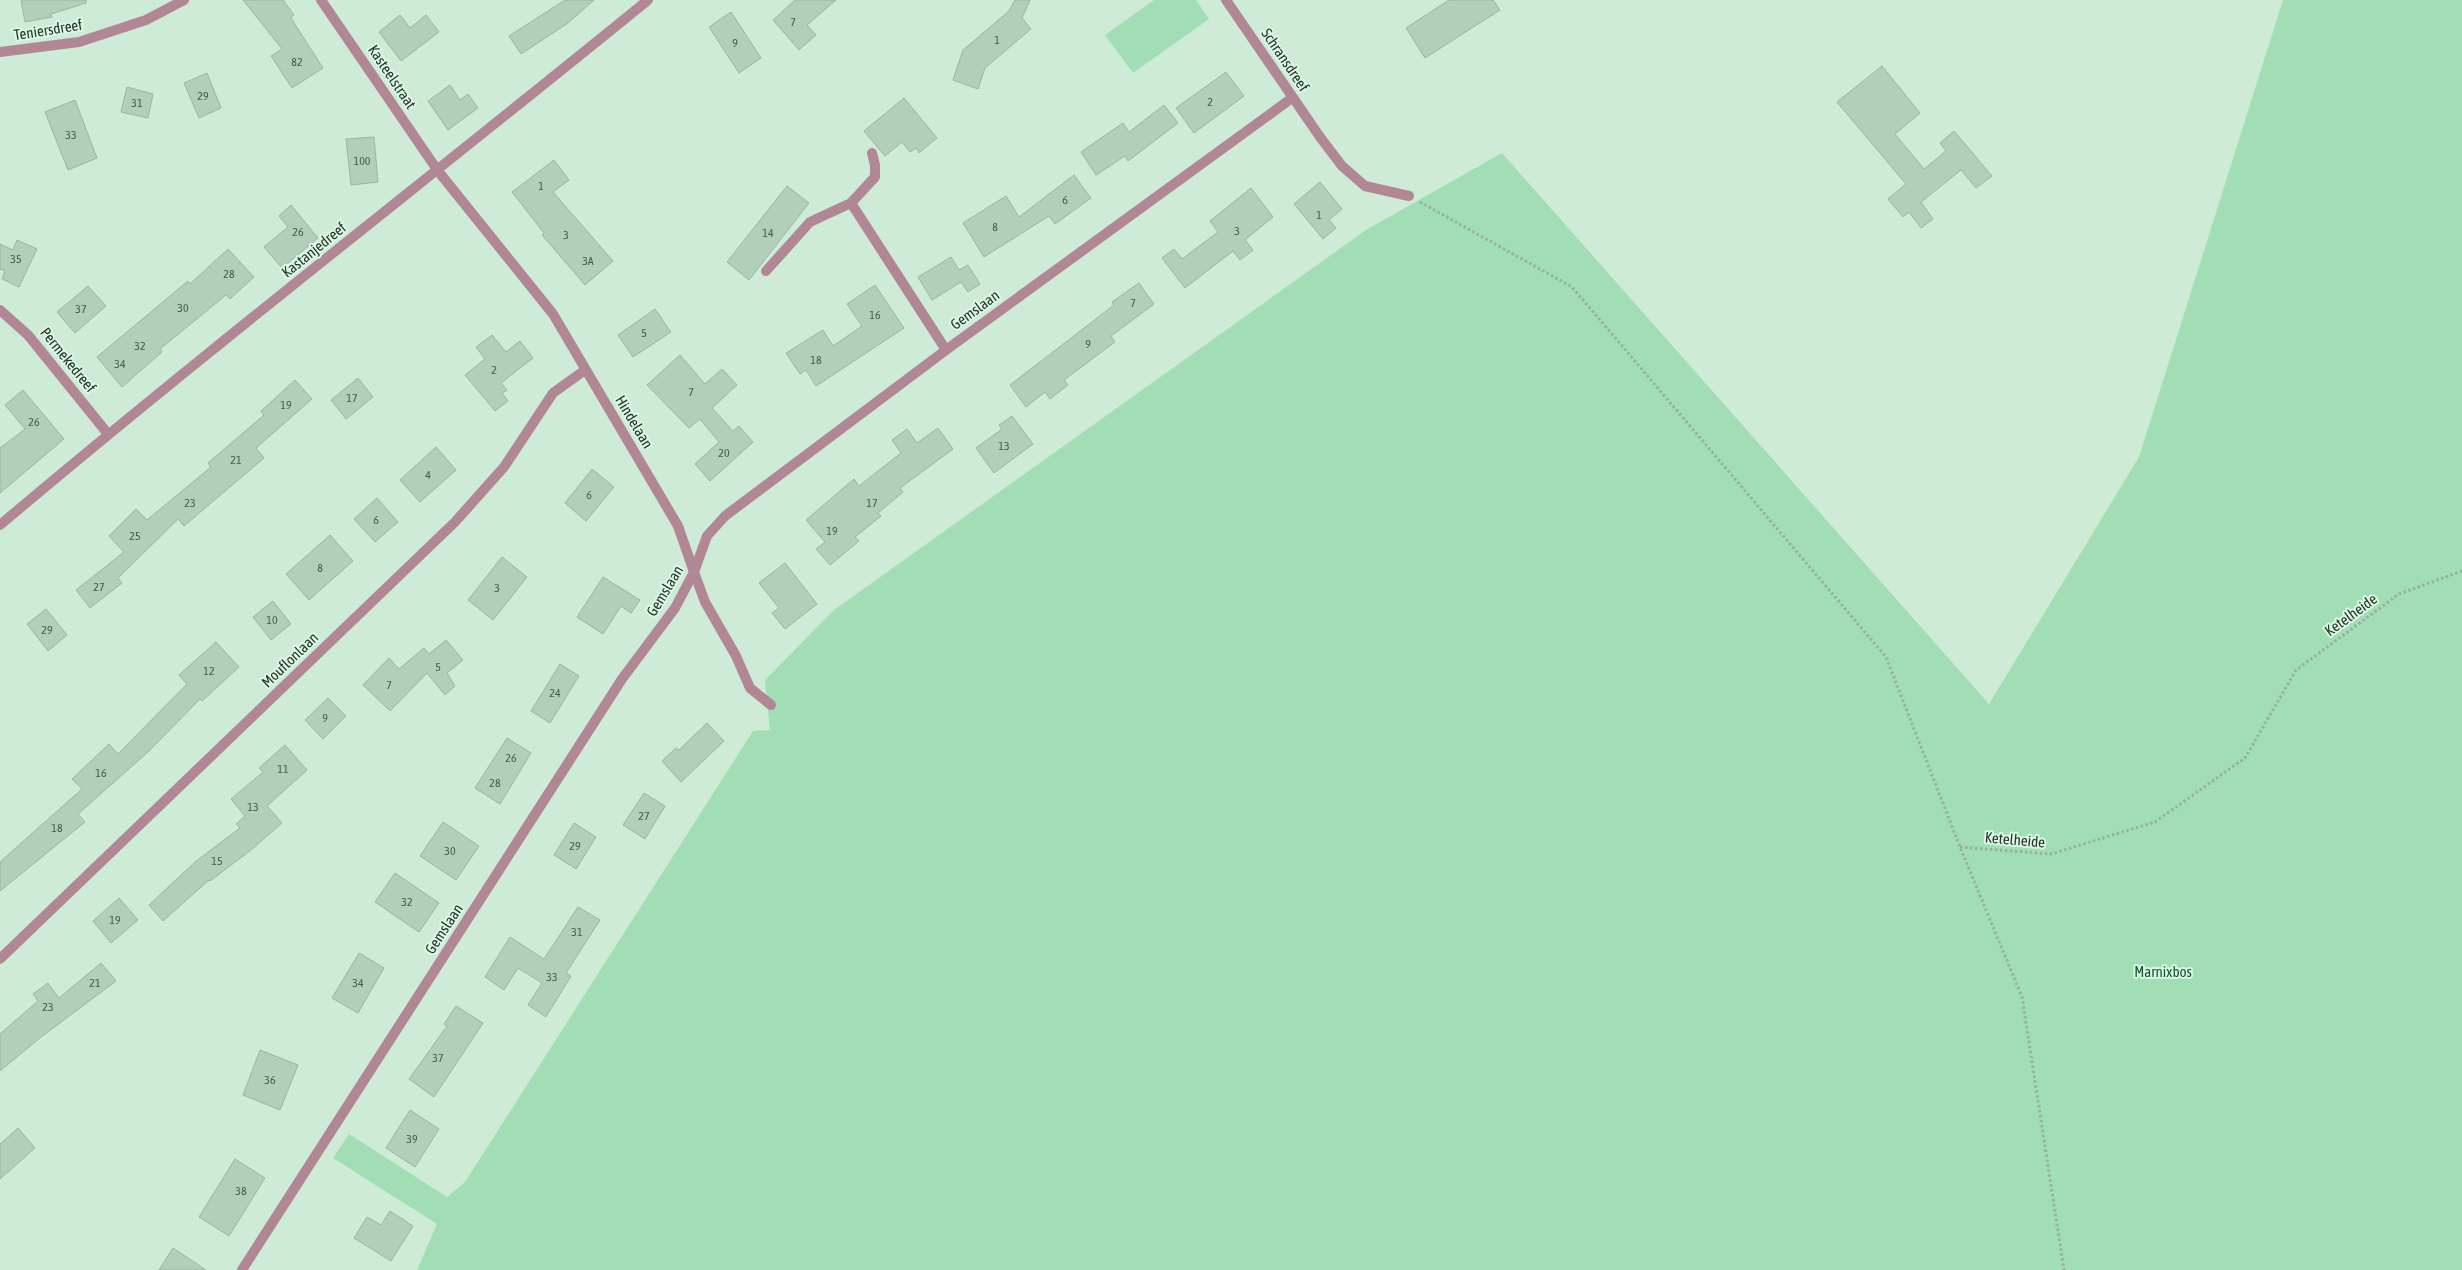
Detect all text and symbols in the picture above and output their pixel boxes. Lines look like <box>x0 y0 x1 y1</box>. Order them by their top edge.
house number: 7 <box>790 15 796 29</box>
street label: Teniersdreef <box>13 16 83 43</box>
street label: Schransdreef <box>1258 25 1313 94</box>
house number: 1 <box>994 33 1000 47</box>
house number: 9 <box>732 36 738 50</box>
street label: Kasteelstraat <box>365 42 420 112</box>
house number: 82 <box>291 55 303 69</box>
house number: 29 <box>197 89 209 103</box>
house number: 2 <box>1207 95 1213 109</box>
house number: 31 <box>131 96 143 110</box>
house number: 33 <box>65 128 77 142</box>
house number: 100 <box>354 154 371 168</box>
house number: 1 <box>538 179 544 193</box>
house number: 6 <box>1062 193 1068 207</box>
house number: 1 <box>1316 208 1322 222</box>
street label: Kastanjedreef <box>278 219 349 281</box>
house number: 8 <box>992 220 998 234</box>
house number: 3 <box>1234 224 1240 238</box>
house number: 26 <box>292 225 304 239</box>
house number: 14 <box>762 226 774 240</box>
house number: 3 <box>563 228 569 242</box>
house number: 35 <box>10 252 22 266</box>
house number: 3A <box>582 254 594 268</box>
house number: 28 <box>223 267 235 281</box>
street label: Gemslaan <box>947 286 1002 333</box>
house number: 7 <box>1130 296 1136 310</box>
house number: 30 <box>177 301 189 315</box>
house number: 37 <box>75 302 87 316</box>
house number: 16 <box>869 308 881 322</box>
street label: Permekedreef <box>37 324 100 395</box>
house number: 5 <box>641 326 647 340</box>
house number: 9 <box>1085 337 1091 351</box>
house number: 32 <box>134 339 146 353</box>
house number: 18 <box>810 353 822 367</box>
house number: 34 <box>114 357 126 371</box>
house number: 2 <box>491 363 497 377</box>
house number: 7 <box>688 385 694 399</box>
house number: 17 <box>346 391 358 405</box>
street label: Hindelaan <box>612 392 657 451</box>
house number: 19 <box>280 398 292 412</box>
house number: 26 <box>28 415 40 429</box>
house number: 13 <box>998 439 1010 453</box>
house number: 20 <box>718 446 730 460</box>
house number: 21 <box>230 453 242 467</box>
house number: 4 <box>425 468 431 482</box>
house number: 6 <box>586 488 592 502</box>
house number: 23 <box>184 496 196 510</box>
house number: 17 <box>866 496 878 510</box>
house number: 6 <box>373 513 379 527</box>
house number: 19 <box>826 524 838 538</box>
house number: 25 <box>129 529 141 543</box>
house number: 8 <box>317 561 323 575</box>
street label: Gemslaan <box>643 562 686 619</box>
house number: 27 <box>93 580 105 594</box>
house number: 3 <box>494 581 500 595</box>
street label: Ketelheide <box>2321 590 2380 639</box>
house number: 10 <box>266 613 278 627</box>
house number: 29 <box>41 623 53 637</box>
street label: Mouflonlaan <box>258 629 321 691</box>
house number: 5 <box>435 660 441 674</box>
house number: 12 <box>203 664 215 678</box>
house number: 7 <box>386 678 392 692</box>
house number: 24 <box>549 686 561 700</box>
house number: 9 <box>322 711 328 725</box>
house number: 26 <box>505 751 517 765</box>
house number: 11 <box>277 762 289 776</box>
house number: 16 <box>95 766 107 780</box>
house number: 28 <box>489 776 501 790</box>
house number: 13 <box>247 800 259 814</box>
house number: 27 <box>638 809 650 823</box>
house number: 18 <box>51 821 63 835</box>
street label: Ketelheide <box>1984 828 2046 851</box>
house number: 29 <box>569 839 581 853</box>
house number: 30 <box>444 844 456 858</box>
house number: 15 <box>211 854 223 868</box>
house number: 32 <box>401 895 413 909</box>
street label: Gemslaan <box>421 901 466 957</box>
house number: 19 <box>109 913 121 927</box>
house number: 31 <box>571 925 583 939</box>
park label: Marnixbos <box>2134 963 2192 980</box>
house number: 33 <box>546 970 558 984</box>
house number: 21 <box>89 976 101 990</box>
house number: 34 <box>352 976 364 990</box>
house number: 23 <box>42 1000 54 1014</box>
house number: 37 <box>432 1051 444 1065</box>
house number: 36 <box>264 1073 276 1087</box>
house number: 39 <box>406 1132 418 1146</box>
house number: 38 <box>235 1184 247 1198</box>

